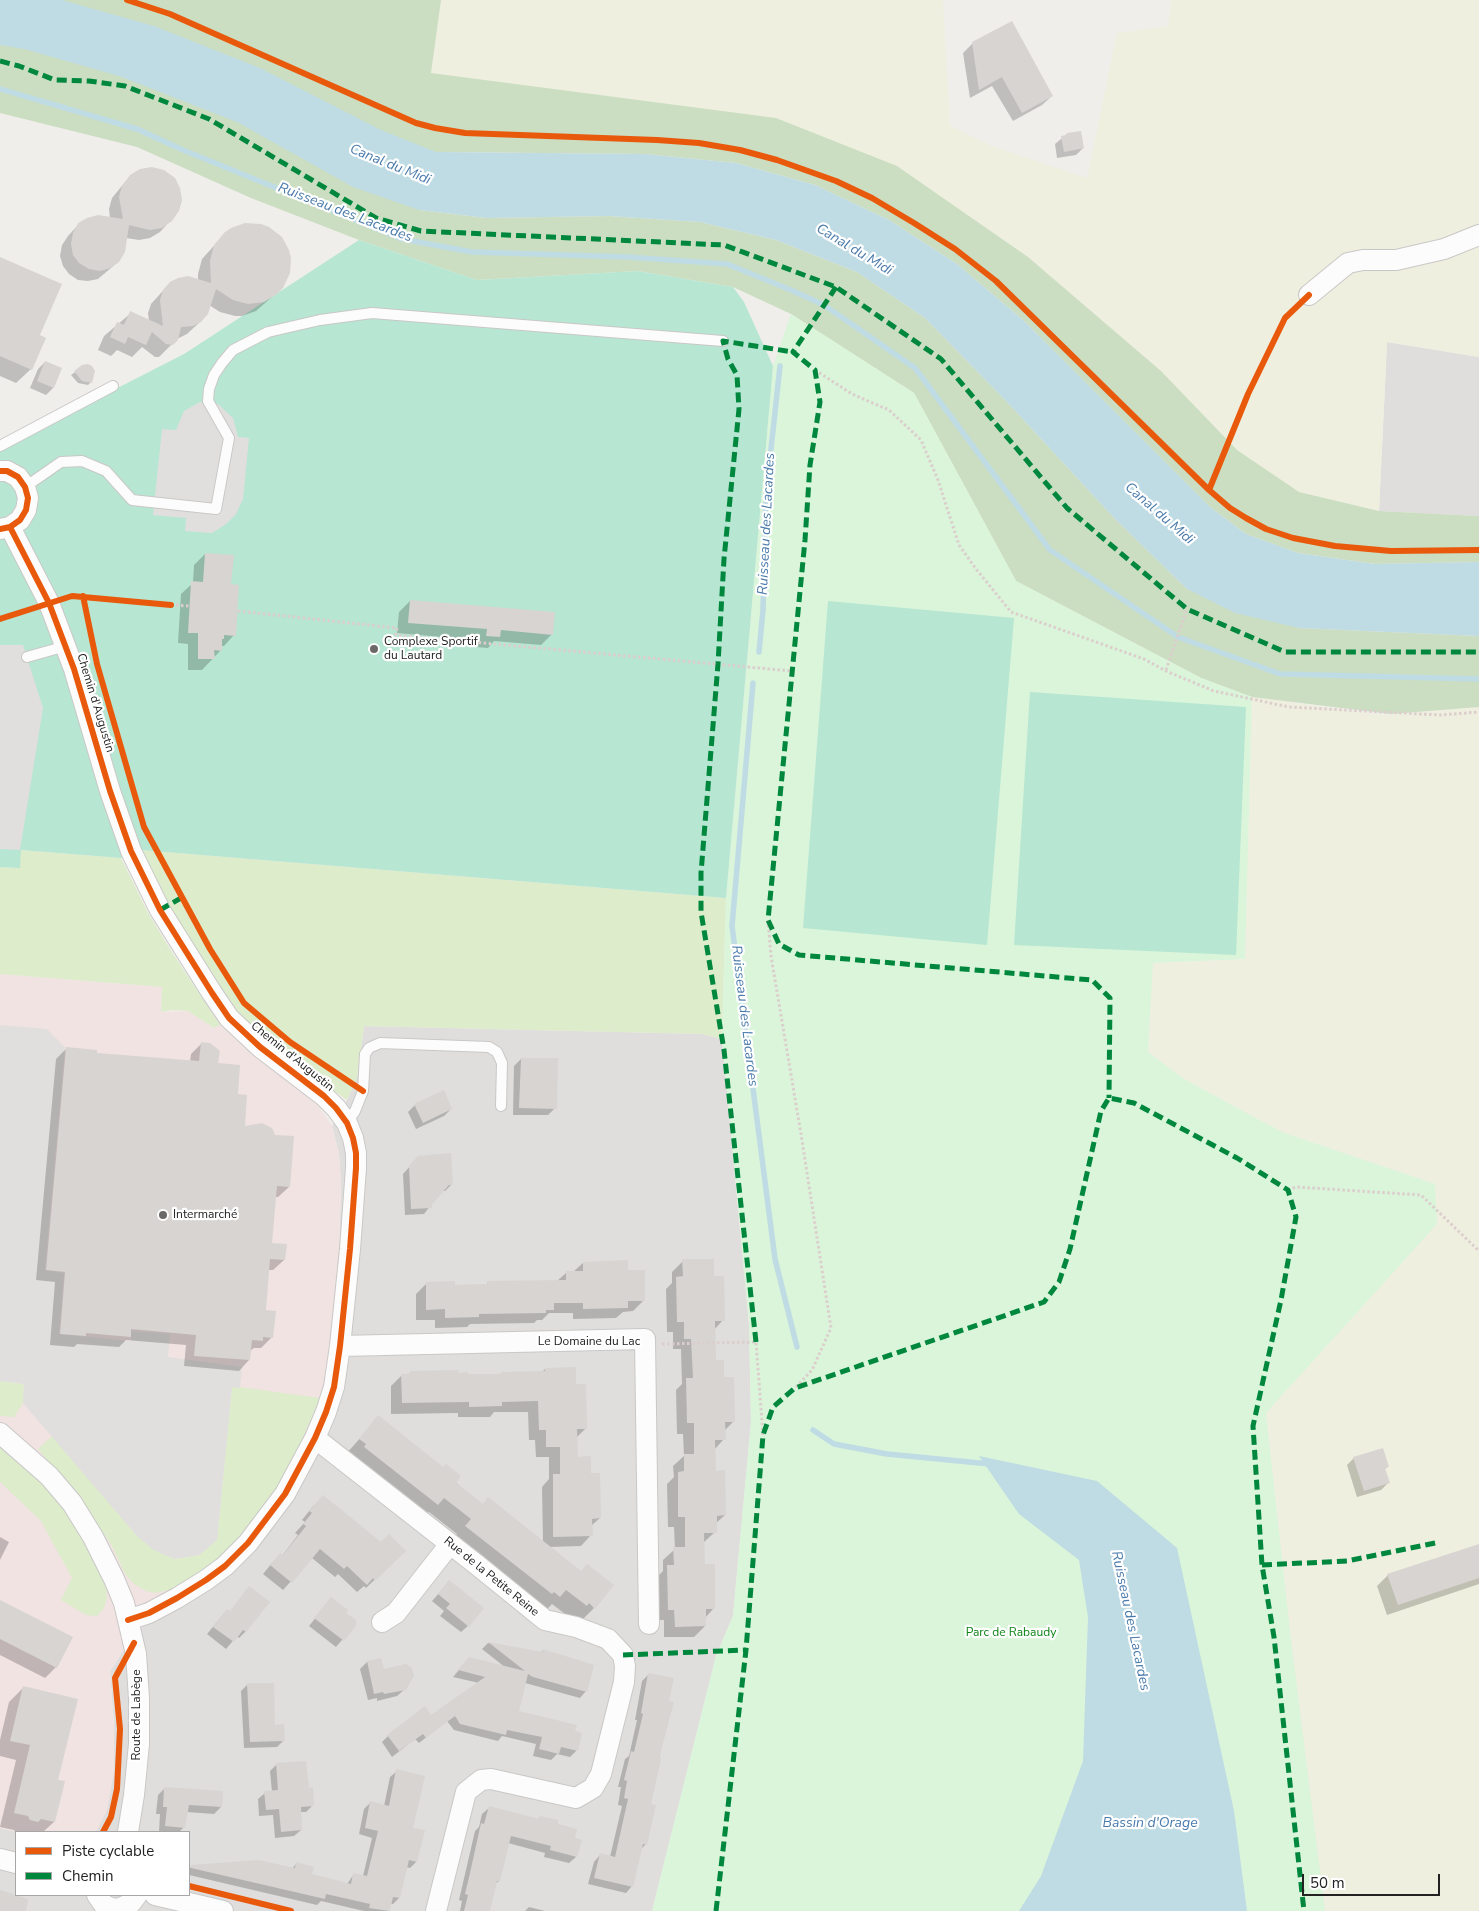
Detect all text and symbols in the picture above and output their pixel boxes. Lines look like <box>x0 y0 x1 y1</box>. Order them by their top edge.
water label: Canal du Midi <box>347 141 433 189</box>
water label: Ruisseau des Lacardes <box>276 180 414 246</box>
water label: Canal du Midi <box>813 221 895 279</box>
water label: Ruisseau des Lacardes <box>755 452 779 596</box>
water label: Canal du Midi <box>1121 479 1197 549</box>
place label: Complexe Sportif du Lautard <box>384 635 478 663</box>
marker: Complexe Sportif du Lautard <box>368 643 380 655</box>
street label: Chemin d'Augustin <box>73 652 117 754</box>
water label: Ruisseau des Lacardes <box>727 944 761 1088</box>
street label: Chemin d'Augustin <box>248 1019 336 1095</box>
place label: Intermarché <box>173 1208 237 1222</box>
marker: Intermarché <box>157 1209 169 1221</box>
street label: Le Domaine du Lac <box>538 1335 640 1349</box>
street label: Rue de la Petite Reine <box>441 1534 541 1620</box>
water label: Ruisseau des Lacardes <box>1107 1550 1153 1692</box>
park label: Parc de Rabaudy <box>966 1626 1056 1640</box>
street label: Route de Labège <box>130 1669 144 1761</box>
water label: Bassin d'Orage <box>1102 1816 1198 1832</box>
legend <box>15 1831 190 1896</box>
text: Piste cyclable <box>62 1841 154 1861</box>
scale bar <box>1304 1864 1442 1896</box>
text: Chemin <box>62 1866 113 1886</box>
text: 50 m <box>1310 1873 1345 1893</box>

